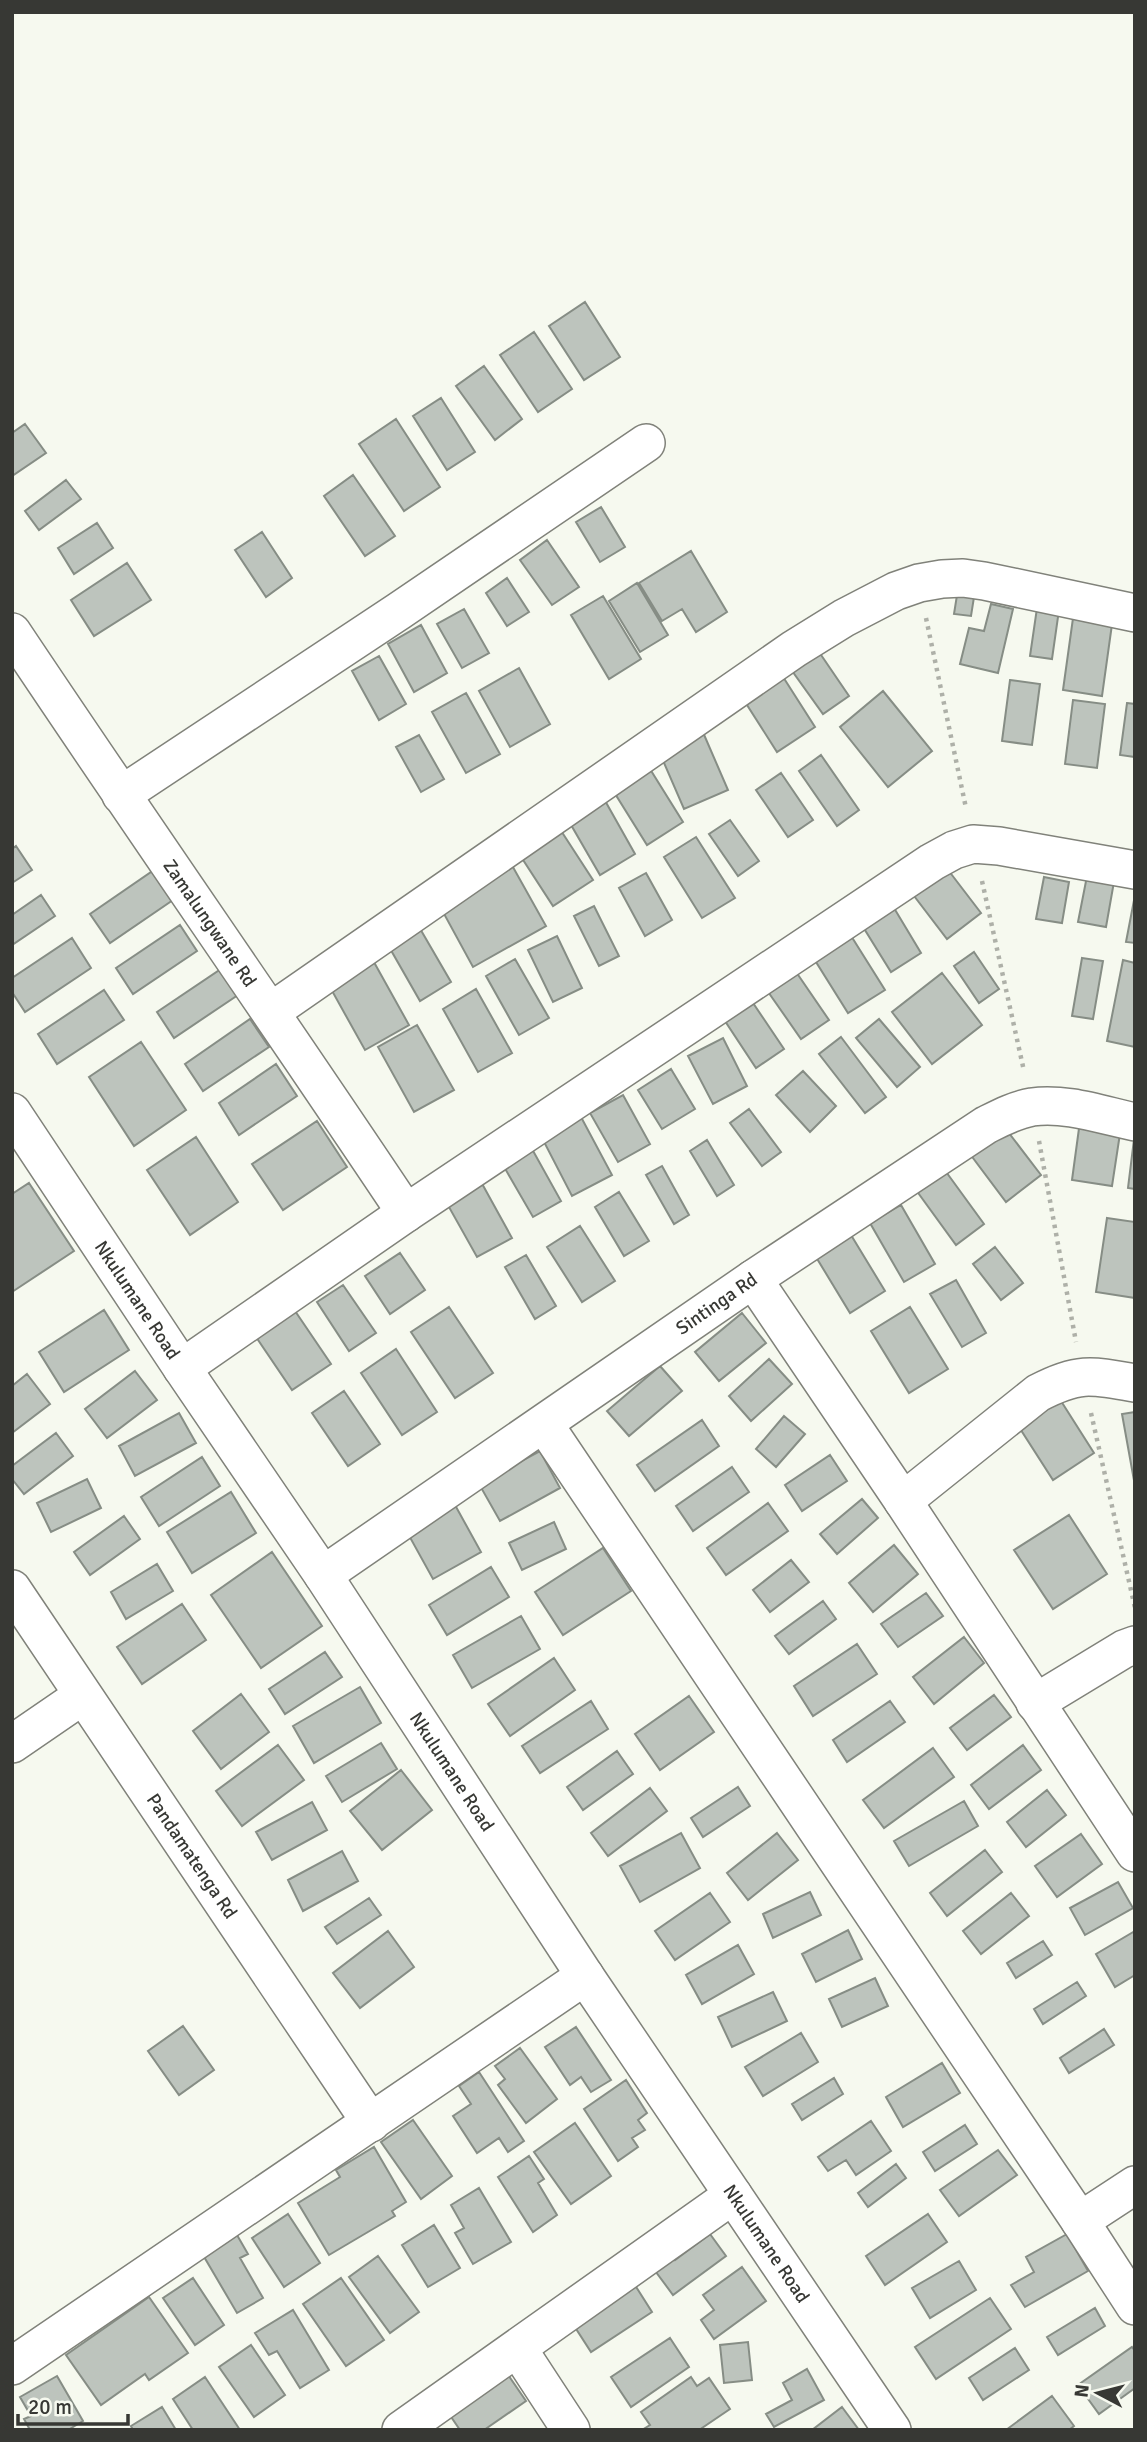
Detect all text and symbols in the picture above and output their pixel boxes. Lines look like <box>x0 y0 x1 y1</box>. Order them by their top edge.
street label: Zamalungwane Rd <box>157 855 262 992</box>
street label: Nkulumane Road <box>89 1236 185 1364</box>
street label: Sintinga Rd <box>671 1268 762 1340</box>
street label: Nkulumane Road <box>404 1708 499 1836</box>
street label: Pandamatenga Rd <box>141 1789 242 1924</box>
street label: Nkulumane Road <box>717 2180 815 2308</box>
north arrow <box>1063 2358 1133 2428</box>
scale bar <box>18 2382 128 2426</box>
text: N <box>1069 2383 1095 2399</box>
text: 20 m <box>28 2394 72 2420</box>

